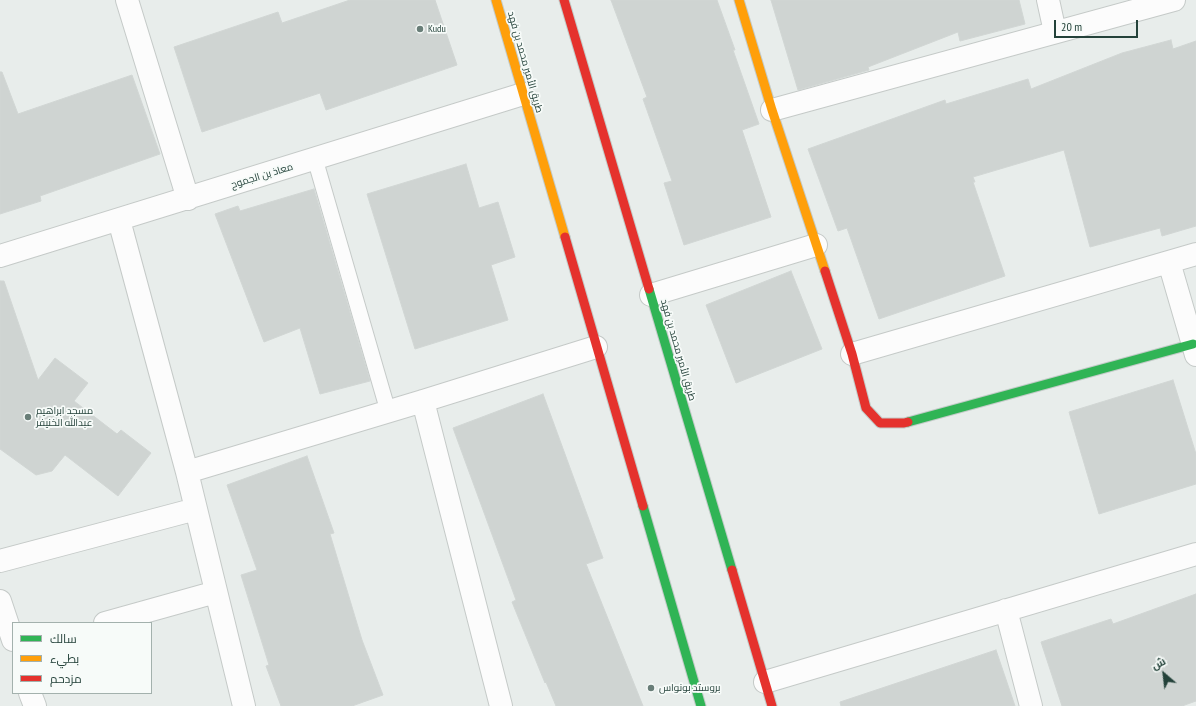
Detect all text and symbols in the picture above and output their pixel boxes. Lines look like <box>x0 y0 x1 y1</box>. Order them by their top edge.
street label: طريق الأمير محمد بن فهد <box>505 10 545 114</box>
scale bar <box>1056 12 1140 38</box>
text: 20 m <box>1061 19 1082 34</box>
place label: Kudu <box>428 23 446 35</box>
marker: Kudu <box>415 24 425 34</box>
street label: معاذ بن الجموح <box>230 161 294 191</box>
street label: طريق الأمير محمد بن فهد <box>658 298 698 402</box>
place label: مسجد ابراهيم عبدالله الخنيفر <box>36 405 93 428</box>
marker: مسجد ابراهيم عبدالله الخنيفر <box>23 412 33 422</box>
legend <box>12 622 152 694</box>
text: سالك <box>50 631 77 646</box>
text: بطيء <box>50 651 79 666</box>
north arrow <box>1144 654 1184 694</box>
text: ش <box>1149 654 1168 673</box>
text: مزدحم <box>50 671 82 686</box>
place label: بروستد بونواس <box>659 682 720 694</box>
marker: بروستد بونواس <box>646 683 656 693</box>

